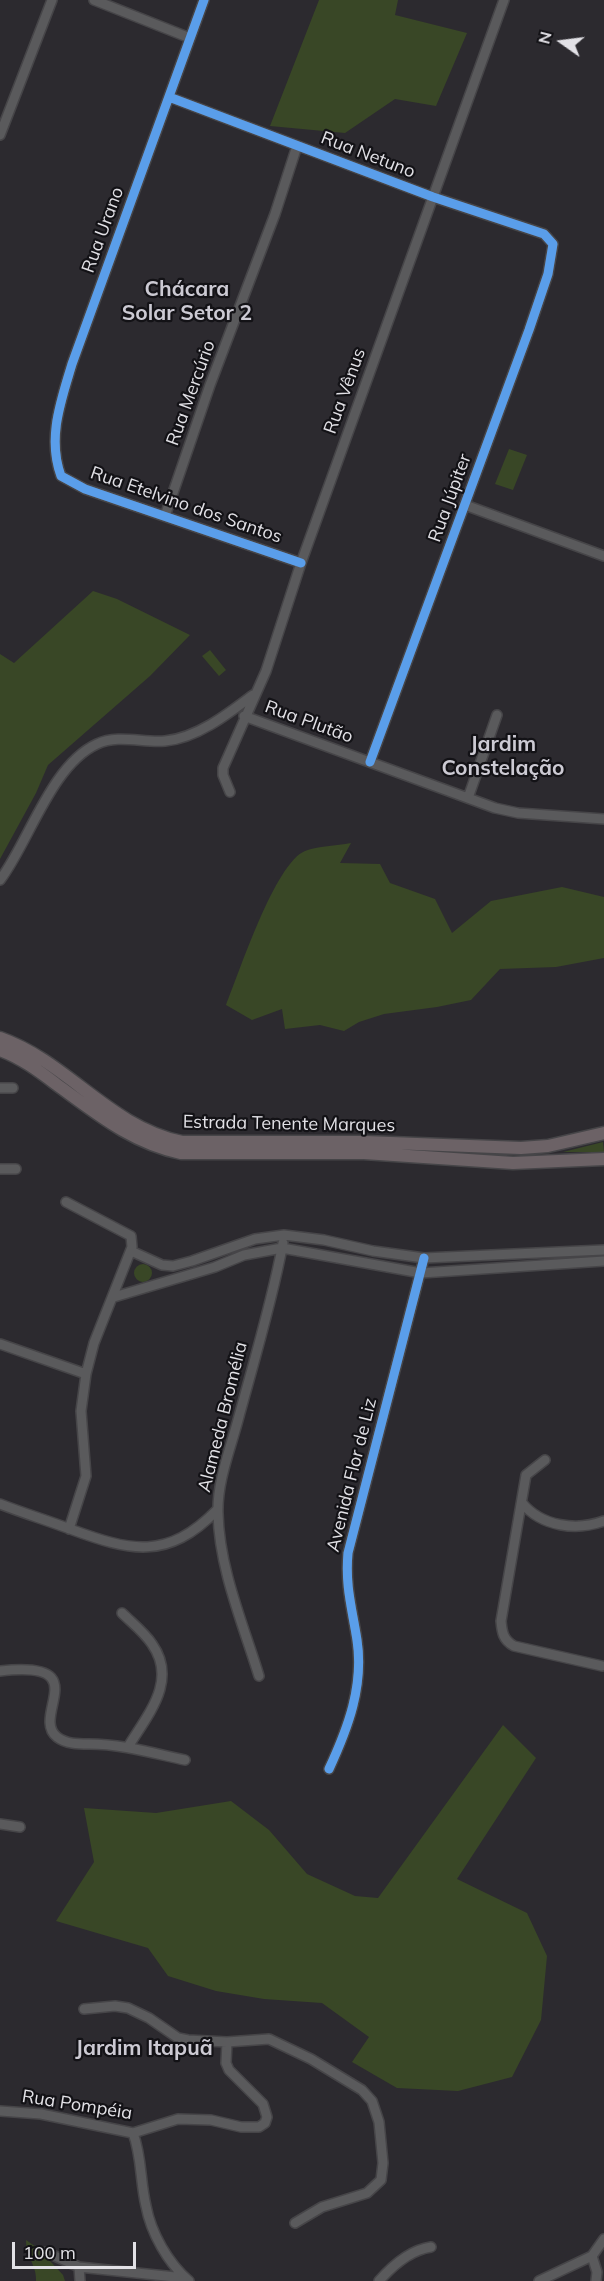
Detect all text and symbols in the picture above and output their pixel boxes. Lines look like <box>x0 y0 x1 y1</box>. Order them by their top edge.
north arrow <box>532 12 592 72</box>
text: N <box>533 29 556 46</box>
street label: Rua Netuno <box>318 127 418 183</box>
street label: Rua Urano <box>78 184 128 276</box>
district label: Chácara Solar Setor 2 <box>122 277 252 327</box>
street label: Rua Mercúrio <box>162 337 220 449</box>
street label: Rua Vênus <box>320 345 370 437</box>
street label: Rua Júpiter <box>424 451 476 545</box>
street label: Rua Etelvino dos Santos <box>87 462 285 548</box>
street label: Rua Plutão <box>262 696 356 748</box>
district label: Jardim Constelação <box>441 732 565 782</box>
street label: Estrada Tenente Marques <box>183 1111 395 1137</box>
street label: Alameda Bromélia <box>194 1340 252 1494</box>
street label: Avenida Flor de Liz <box>322 1396 382 1554</box>
district label: Jardim Itapuã <box>75 2036 213 2062</box>
street label: Rua Pompéia <box>20 2086 134 2124</box>
scale bar <box>15 2230 140 2268</box>
text: 100 m <box>23 2241 76 2264</box>

